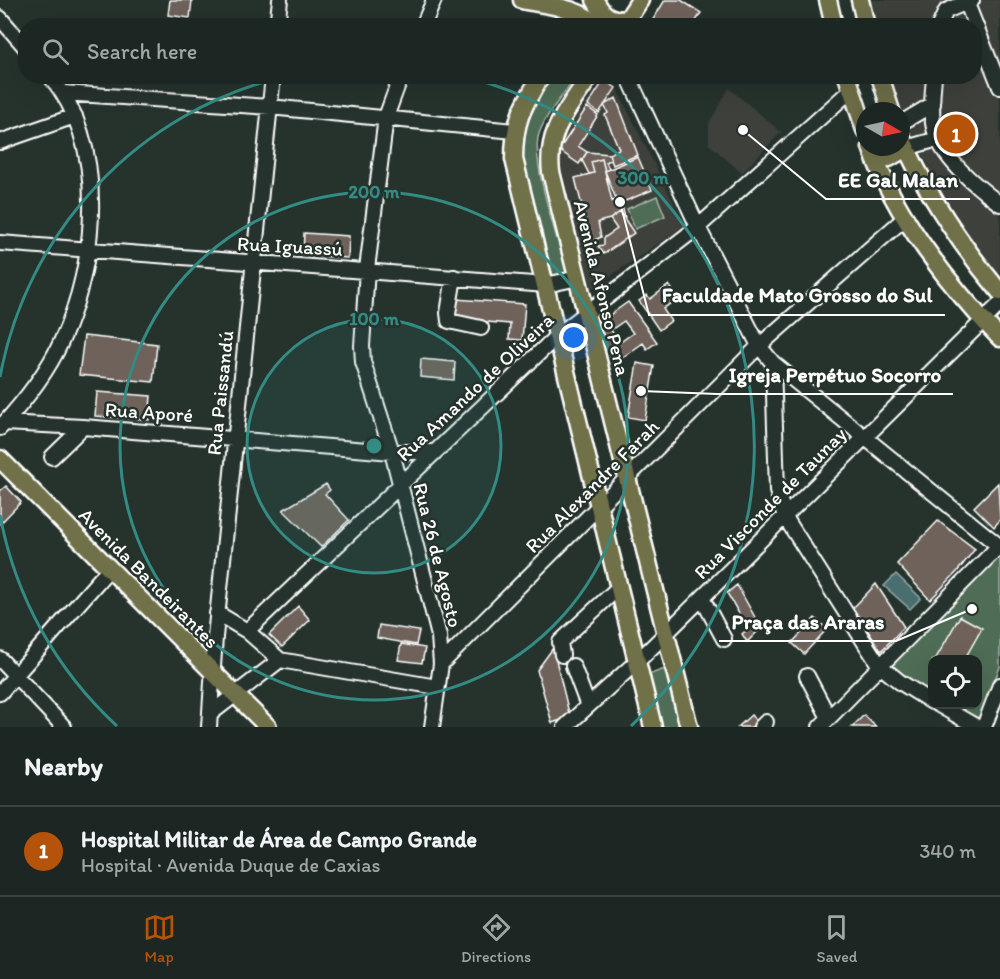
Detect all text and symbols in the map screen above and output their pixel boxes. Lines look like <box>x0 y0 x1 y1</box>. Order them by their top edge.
search box <box>18 18 982 84</box>
icon: search <box>39 35 72 68</box>
text: Search here <box>87 38 197 65</box>
north arrow <box>856 102 910 156</box>
pin: 1 <box>936 112 976 156</box>
callout: EE Gal Malan <box>826 160 970 199</box>
text: 300 m <box>617 167 669 189</box>
text: EE Gal Malan <box>838 167 958 192</box>
text: 200 m <box>349 181 400 203</box>
street label: Avenida Afonso Pena <box>569 198 636 379</box>
street label: Rua Iguassú <box>237 231 343 261</box>
callout: Faculdade Mato Grosso do Sul <box>649 276 945 315</box>
text: Faculdade Mato Grosso do Sul <box>662 282 933 307</box>
street label: Rua Amando de Oliveira <box>391 307 559 466</box>
text: 100 m <box>349 308 400 330</box>
your location <box>559 323 588 352</box>
street label: Rua Paissandú <box>202 329 238 457</box>
callout: Igreja Perpétuo Socorro <box>717 355 953 394</box>
text: Igreja Perpétuo Socorro <box>729 362 942 388</box>
street label: Rua Aporé <box>104 397 194 427</box>
street label: Rua Alexandre Farah <box>520 414 664 558</box>
street label: Rua Visconde de Taunay <box>689 421 852 584</box>
centre of rings <box>364 436 384 456</box>
street label: Rua 26 de Agosto <box>408 480 468 630</box>
street label: Avenida Bandeirantes <box>74 503 224 653</box>
callout: Praça das Araras <box>719 602 896 641</box>
text: Praça das Araras <box>732 609 884 635</box>
map controls <box>928 655 982 709</box>
button: locate <box>928 655 982 709</box>
text: Nearby <box>24 750 103 782</box>
text: Hospital Militar de Área de Campo Grande <box>81 826 477 853</box>
text: 1 <box>39 839 48 863</box>
text: 340 m <box>919 839 976 863</box>
text: Hospital · Avenida Duque de Caxias <box>81 853 381 877</box>
tab: Map <box>143 911 176 966</box>
tab: Directions <box>461 911 531 966</box>
tab: Saved <box>817 911 857 966</box>

